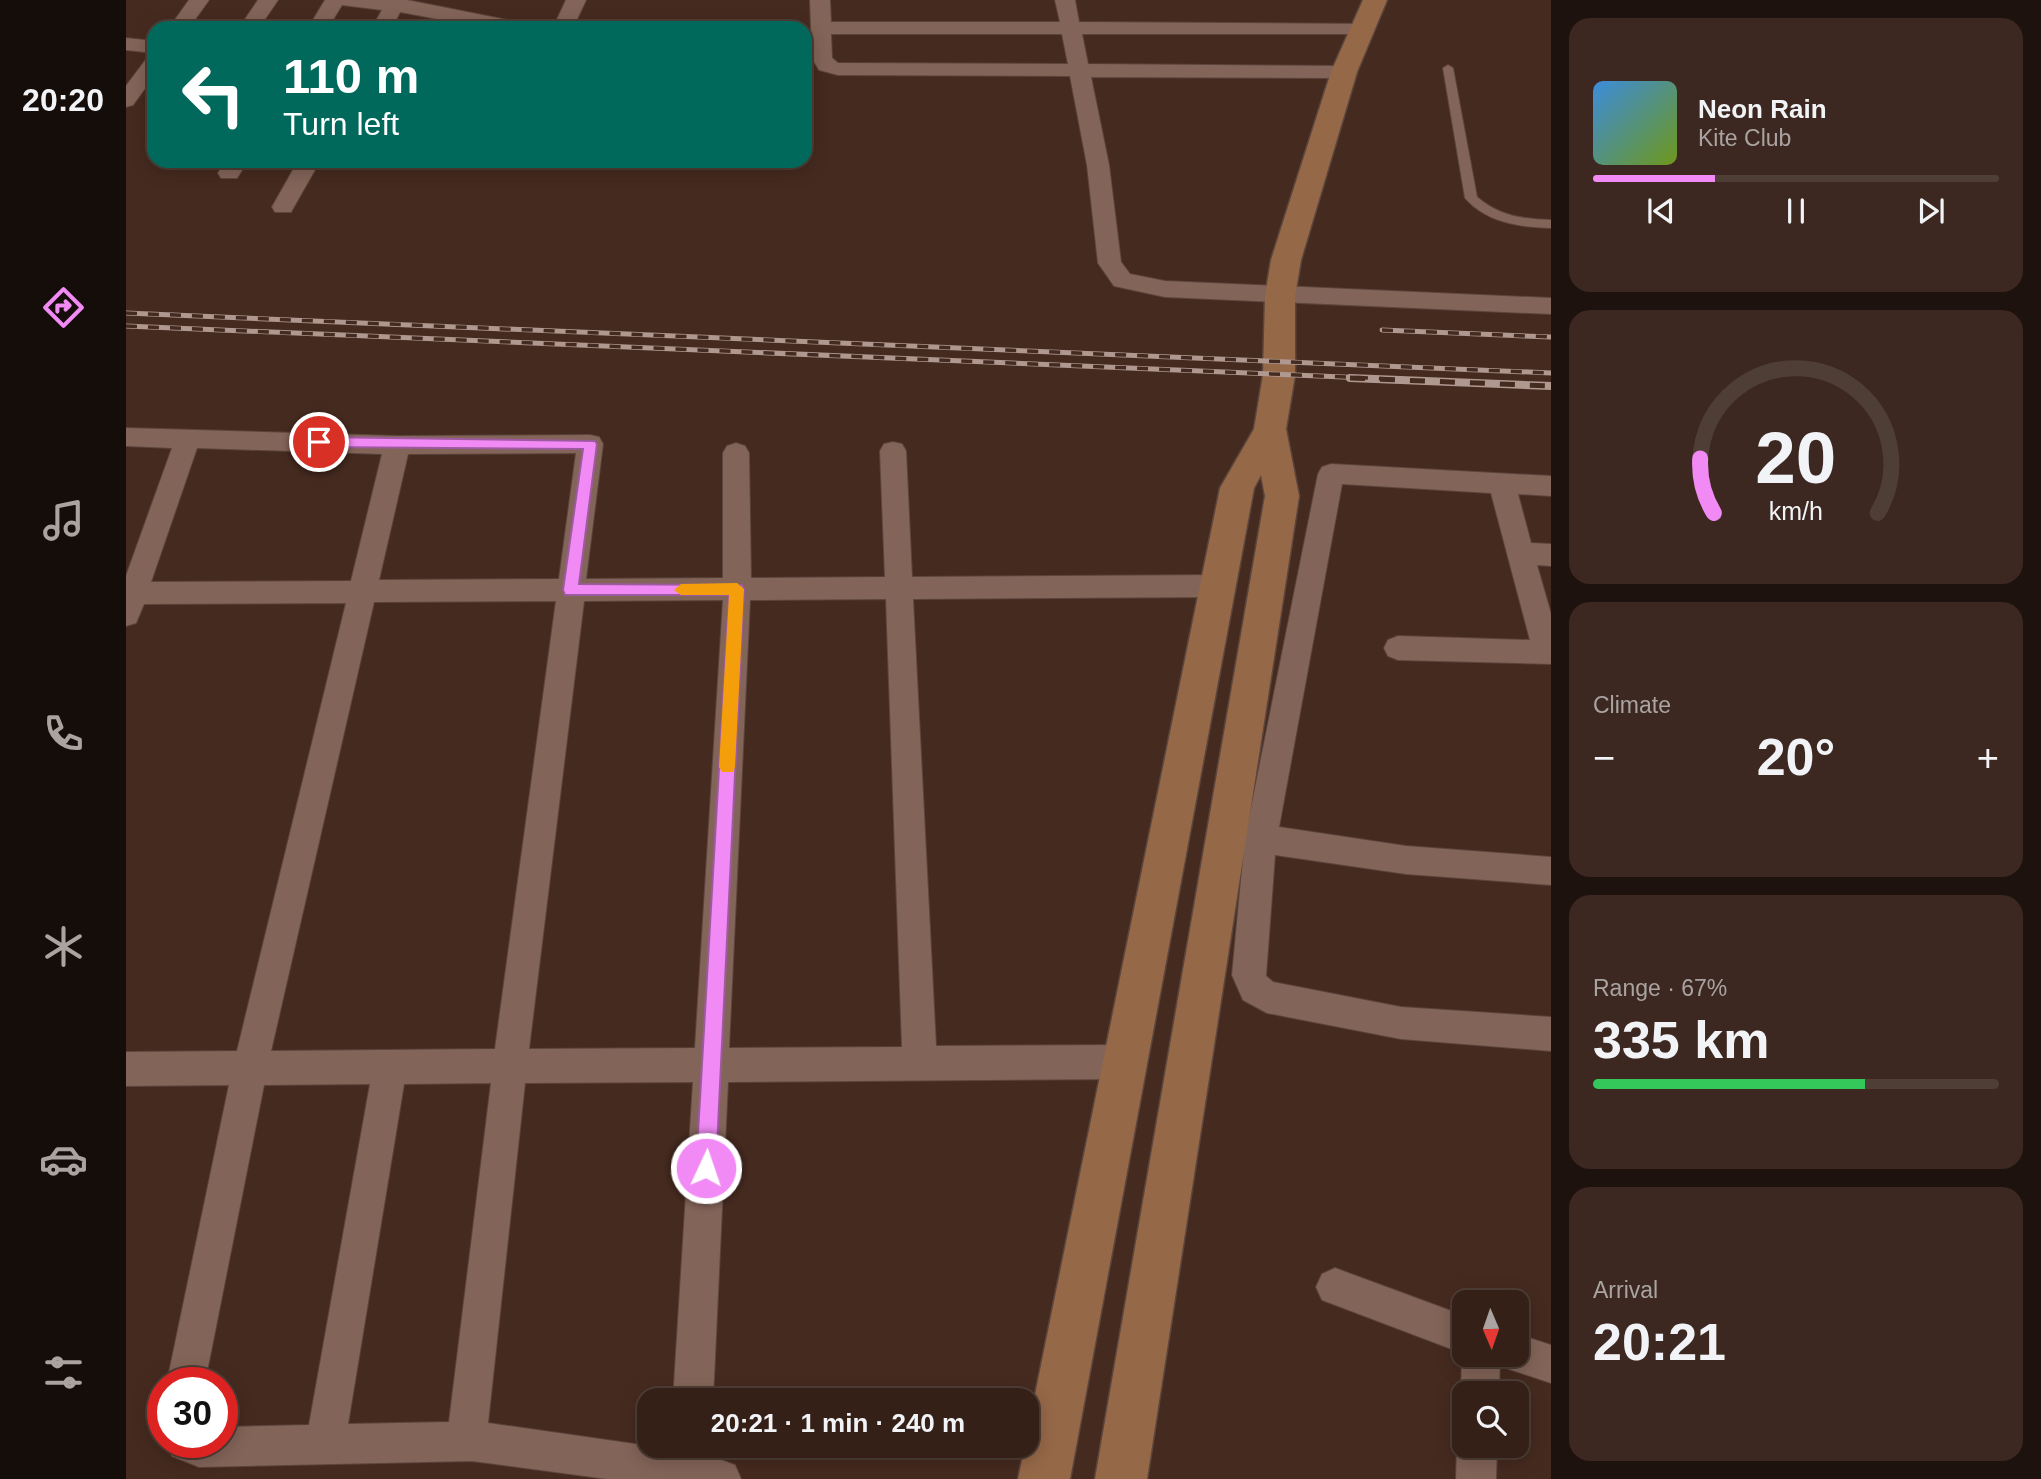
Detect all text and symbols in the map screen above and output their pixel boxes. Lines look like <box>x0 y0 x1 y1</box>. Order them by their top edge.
icon: left <box>168 49 259 140</box>
text: 110 m <box>283 49 419 103</box>
text: 20:20 <box>22 82 104 118</box>
text: Neon Rain <box>1698 94 1827 124</box>
text: Turn left <box>283 106 399 142</box>
text: Kite Club <box>1698 125 1791 151</box>
icon: previous <box>1642 192 1680 230</box>
icon: pause <box>1777 192 1815 230</box>
icon: next <box>1912 192 1950 230</box>
icon: directions <box>39 283 88 332</box>
pin <box>289 412 349 472</box>
text: 20 <box>1756 418 1836 499</box>
icon: arrive <box>300 423 338 461</box>
icon: music <box>39 496 88 545</box>
text: km/h <box>1769 497 1823 525</box>
text: Climate <box>1593 692 1671 718</box>
icon: phone <box>39 709 88 758</box>
text: 20° <box>1757 728 1835 786</box>
text: − <box>1593 737 1615 779</box>
text: + <box>1977 737 1999 779</box>
icon: climate <box>39 922 88 971</box>
text: Range · 67% <box>1593 975 1727 1001</box>
text: 335 km <box>1593 1011 1769 1069</box>
position arrow <box>669 1131 743 1205</box>
icon: car <box>39 1135 88 1184</box>
text: Arrival <box>1593 1277 1658 1303</box>
north arrow <box>1452 1290 1530 1367</box>
map controls <box>1452 1290 1529 1458</box>
text: 20:21 <box>1593 1313 1726 1371</box>
icon: filters <box>39 1348 88 1397</box>
speed limit sign: 30 <box>147 1367 238 1458</box>
button: search <box>1452 1381 1529 1458</box>
text: 20:21 · 1 min · 240 m <box>711 1408 965 1438</box>

